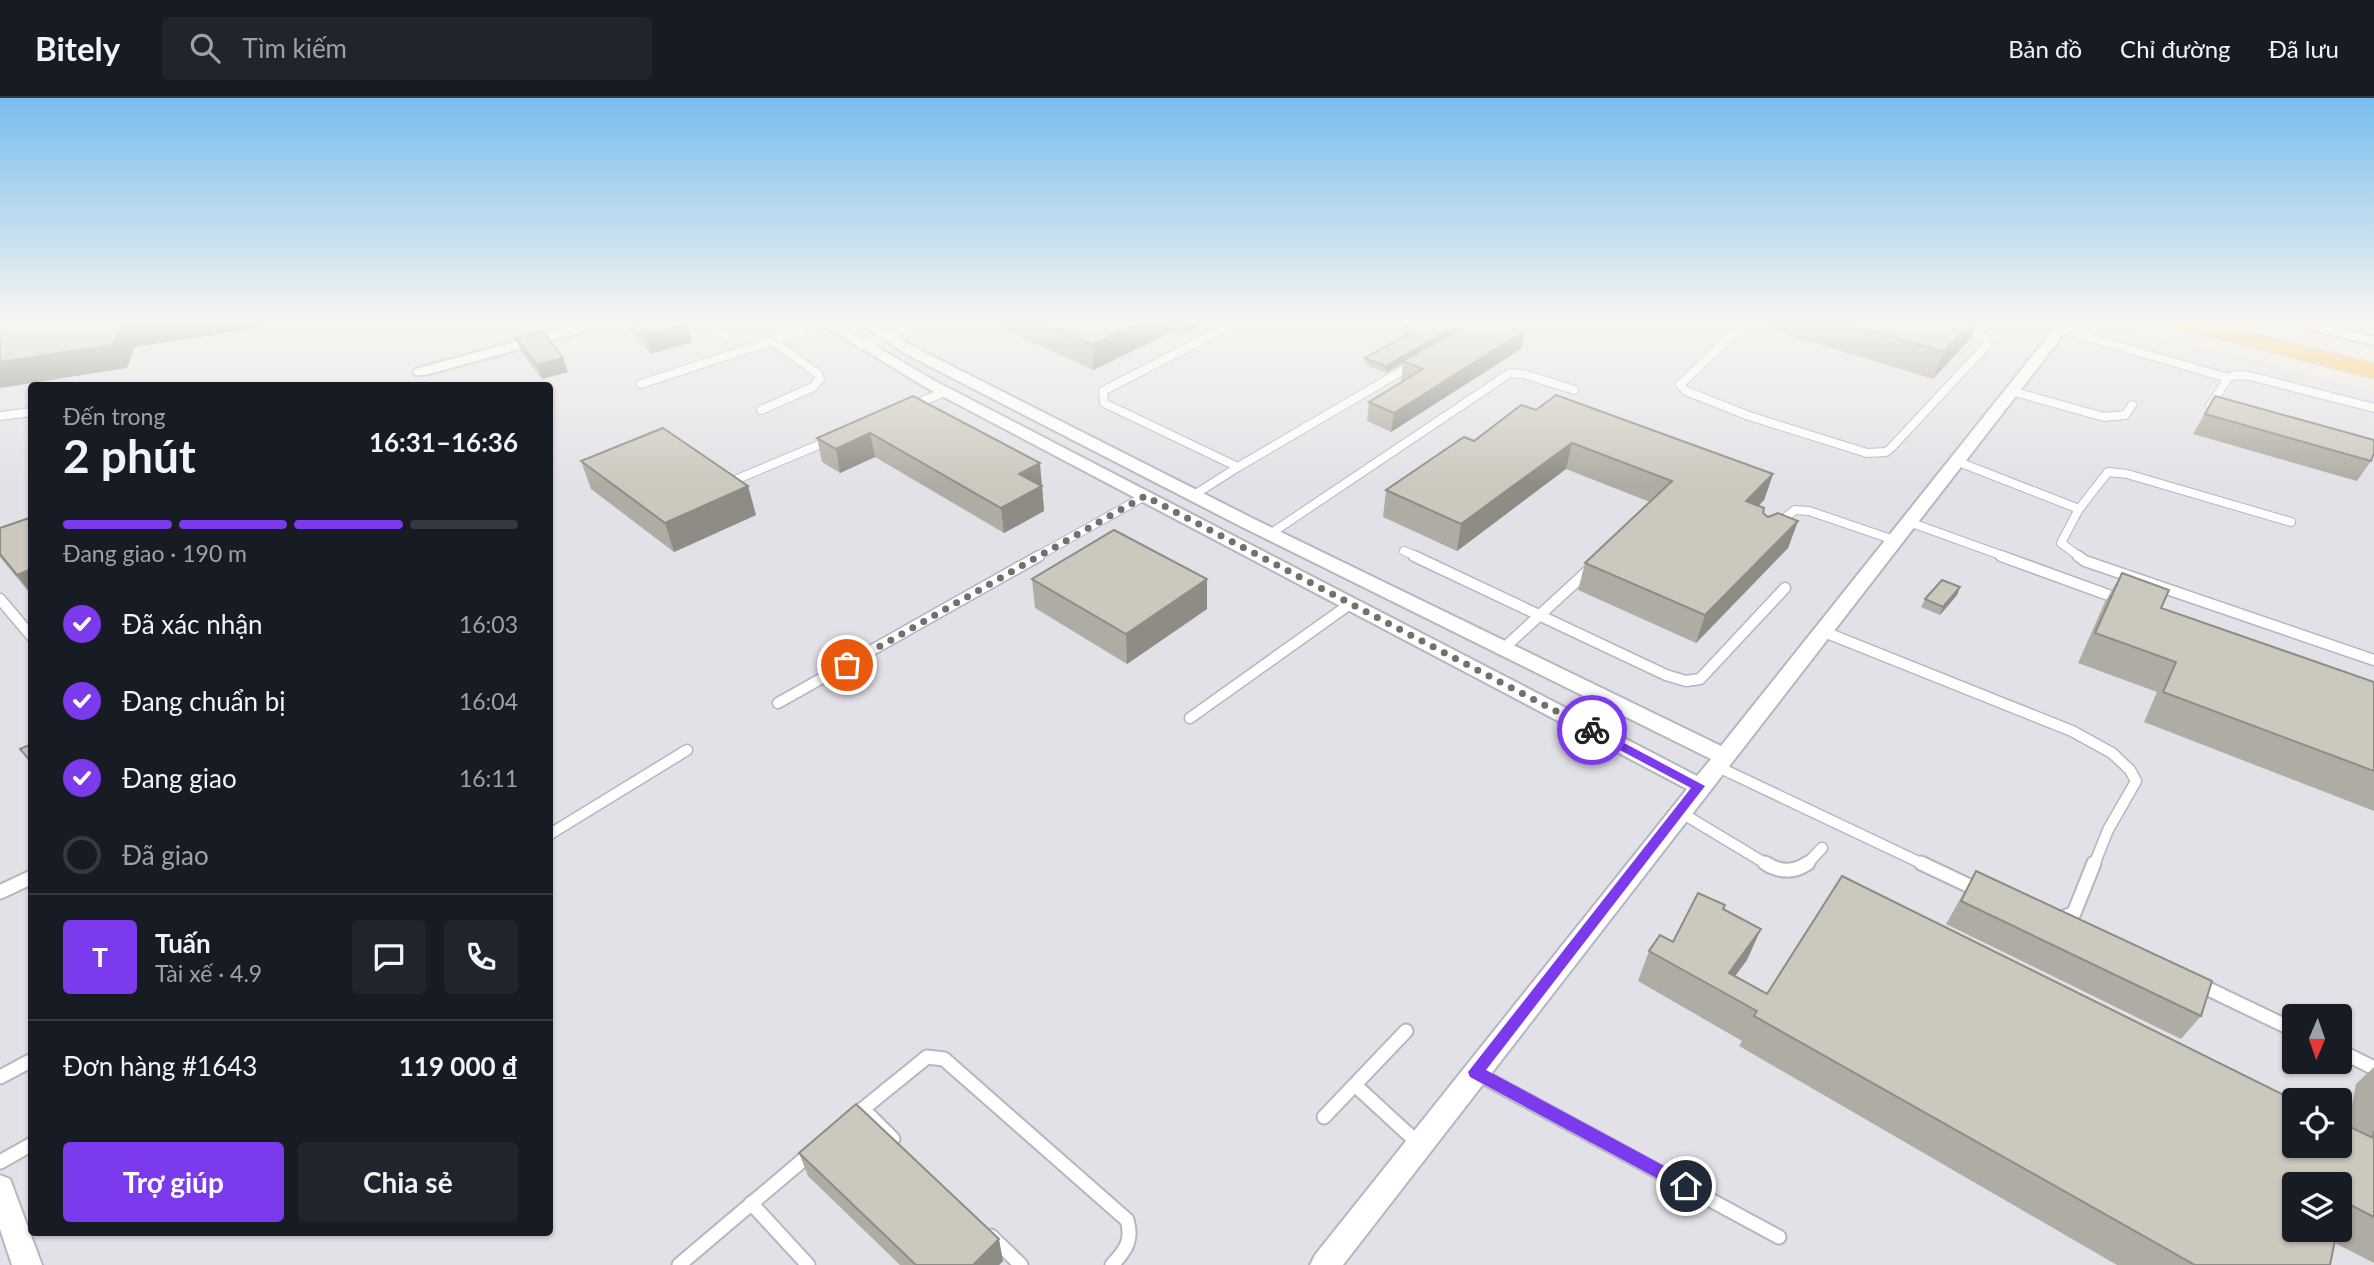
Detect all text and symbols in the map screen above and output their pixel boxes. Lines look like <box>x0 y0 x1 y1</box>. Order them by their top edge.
search box <box>162 17 652 80</box>
text: Bitely <box>35 28 120 68</box>
icon: search <box>186 29 224 67</box>
text: Tìm kiếm <box>242 32 347 64</box>
text: Bản đồ <box>2008 34 2082 63</box>
text: Chỉ đường <box>2120 34 2231 63</box>
text: Đã lưu <box>2269 34 2339 63</box>
text: Đến trong <box>63 402 165 430</box>
text: 16:31–16:36 <box>369 426 518 458</box>
text: 2 phút <box>63 428 196 483</box>
text: Đang giao · 190 m <box>63 539 247 567</box>
icon: check <box>63 605 101 643</box>
text: Đã xác nhận <box>122 608 263 640</box>
text: 16:03 <box>459 610 518 638</box>
pin <box>817 635 877 695</box>
icon: bag <box>828 646 866 684</box>
icon: check <box>63 682 101 720</box>
text: Đang chuẩn bị <box>122 685 286 717</box>
text: 16:04 <box>459 687 518 715</box>
courier <box>1557 695 1627 765</box>
icon: bike <box>1573 711 1611 749</box>
icon: check <box>63 759 101 797</box>
text: Đang giao <box>122 762 237 794</box>
text: 16:11 <box>459 764 518 792</box>
text: Đã giao <box>122 839 209 871</box>
button: chat <box>352 920 426 994</box>
button: phone <box>444 920 518 994</box>
text: Tuấn <box>155 927 211 959</box>
text: T <box>92 941 108 973</box>
text: Tài xế · 4.9 <box>155 959 262 987</box>
north arrow <box>2282 1004 2352 1074</box>
map controls <box>2282 1004 2352 1242</box>
text: Đơn hàng #1643 <box>63 1050 257 1082</box>
text: 119 000 ₫ <box>399 1050 518 1082</box>
button: locate <box>2282 1088 2352 1158</box>
button: Trợ giúp <box>63 1142 284 1222</box>
button: Chia sẻ <box>298 1142 518 1222</box>
pin <box>1656 1156 1716 1216</box>
icon: home <box>1667 1167 1705 1205</box>
button: layers <box>2282 1172 2352 1242</box>

